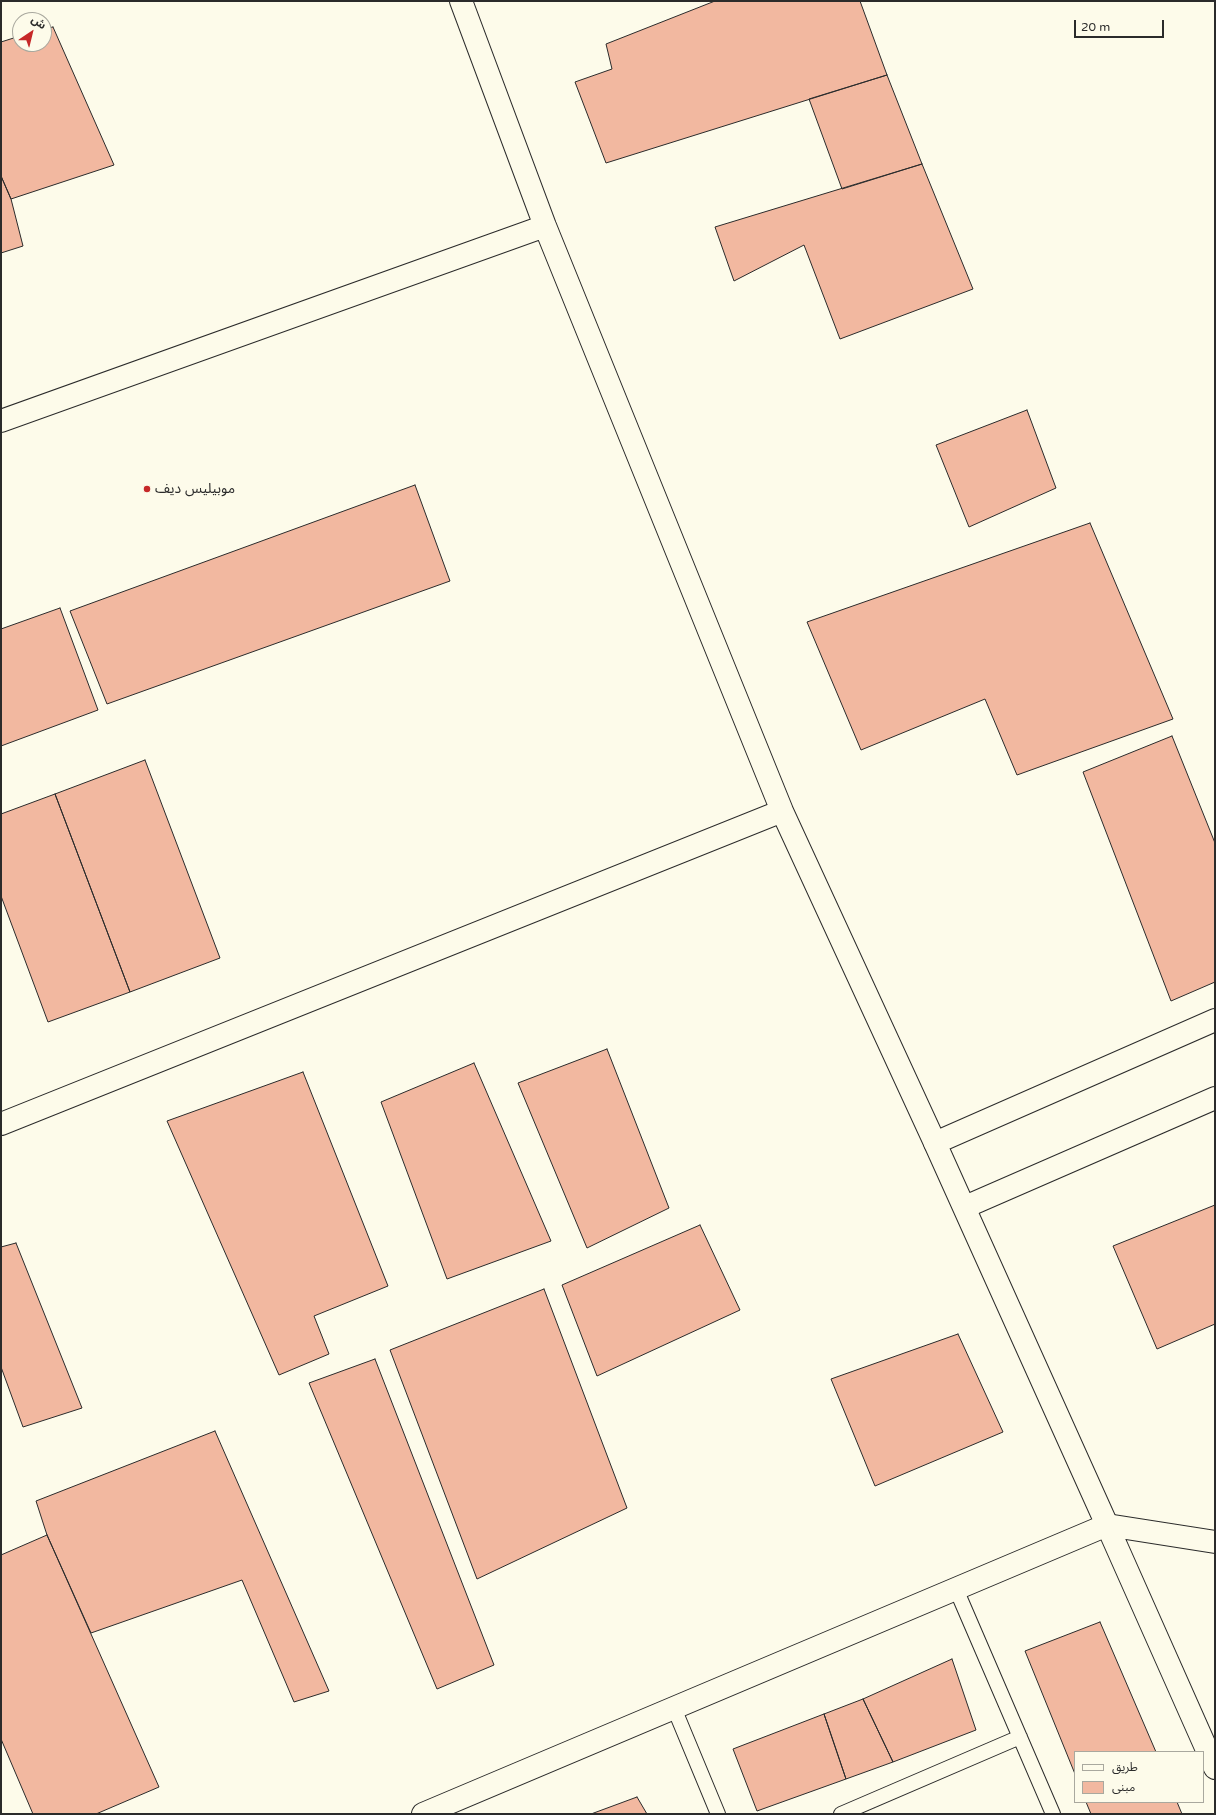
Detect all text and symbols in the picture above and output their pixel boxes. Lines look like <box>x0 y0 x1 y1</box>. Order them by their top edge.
north arrow <box>12 12 52 52</box>
scale bar <box>1076 12 1166 38</box>
text: ش <box>29 13 48 32</box>
text: 20 m <box>1081 20 1110 34</box>
place label: موبيليس ديف <box>155 481 235 497</box>
marker: موبيليس ديف <box>142 484 152 494</box>
legend <box>1074 1751 1204 1803</box>
text: طريق <box>1112 1760 1138 1774</box>
text: مبنى <box>1112 1780 1135 1794</box>

